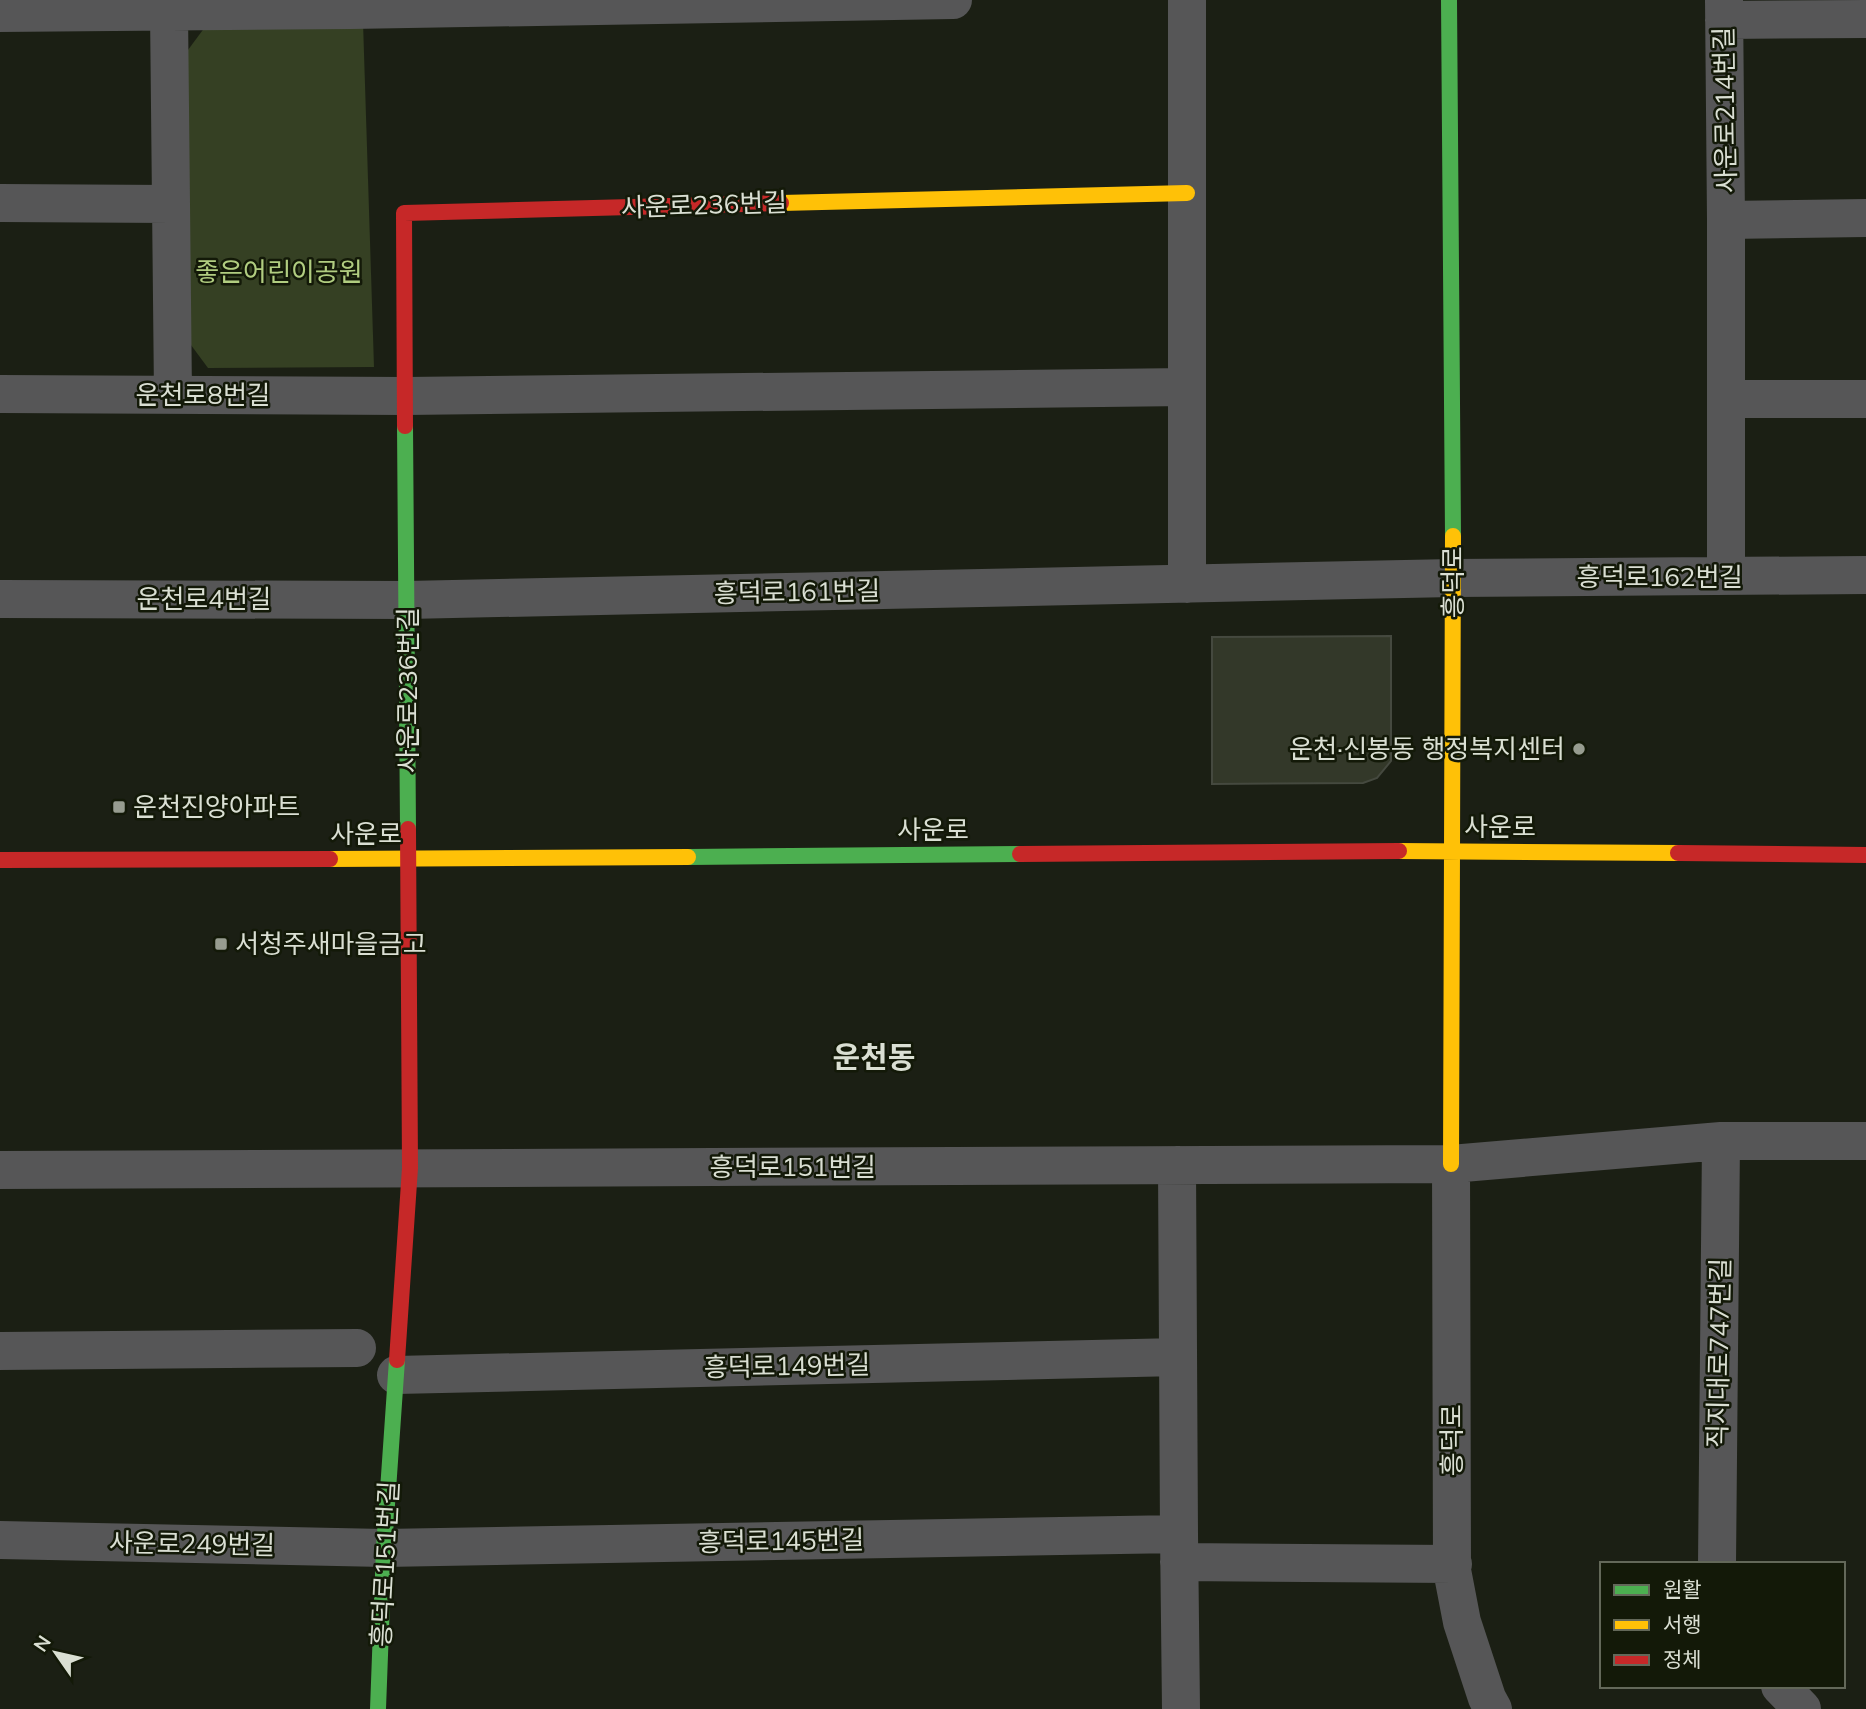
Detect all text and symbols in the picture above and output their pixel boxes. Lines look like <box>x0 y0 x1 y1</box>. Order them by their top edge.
street label: 사운로214번길 <box>1707 27 1742 193</box>
street label: 사운로236번길 <box>620 185 788 224</box>
park label: 좋은어린이공원 <box>195 255 363 288</box>
street label: 운천로8번길 <box>135 378 271 411</box>
street label: 흥덕로 <box>1436 546 1469 618</box>
street label: 흥덕로162번길 <box>1577 560 1743 593</box>
street label: 흥덕로161번길 <box>714 574 880 609</box>
street label: 운천로4번길 <box>136 582 272 615</box>
street label: 사운로236번길 <box>391 607 424 773</box>
place label: 운천·신봉동 행정복지센터 <box>1289 732 1565 765</box>
marker: 운천·신봉동 행정복지센터 <box>1571 741 1587 757</box>
place label: 운천진양아파트 <box>133 790 300 823</box>
marker: 운천진양아파트 <box>111 799 127 815</box>
street label: 사운로 <box>1464 810 1536 843</box>
street label: 사운로 <box>897 813 969 846</box>
street label: 사운로 <box>330 817 402 850</box>
place label: 서청주새마을금고 <box>235 927 426 960</box>
marker: 서청주새마을금고 <box>213 936 229 952</box>
district label: 운천동 <box>833 1038 915 1076</box>
street label: 흥덕로151번길 <box>710 1150 876 1183</box>
street label: 직지대로747번길 <box>1700 1258 1737 1448</box>
street label: 흥덕로149번길 <box>704 1348 870 1383</box>
street label: 흥덕로 <box>1435 1404 1468 1476</box>
street label: 흥덕로151번길 <box>364 1480 405 1648</box>
street label: 흥덕로145번길 <box>698 1523 864 1558</box>
street label: 사운로249번길 <box>109 1526 275 1561</box>
legend <box>1600 1562 1845 1688</box>
text: 원활 <box>1663 1576 1702 1602</box>
text: 서행 <box>1663 1611 1702 1637</box>
north arrow <box>21 1618 91 1688</box>
text: N <box>28 1631 56 1656</box>
text: 정체 <box>1663 1646 1702 1672</box>

